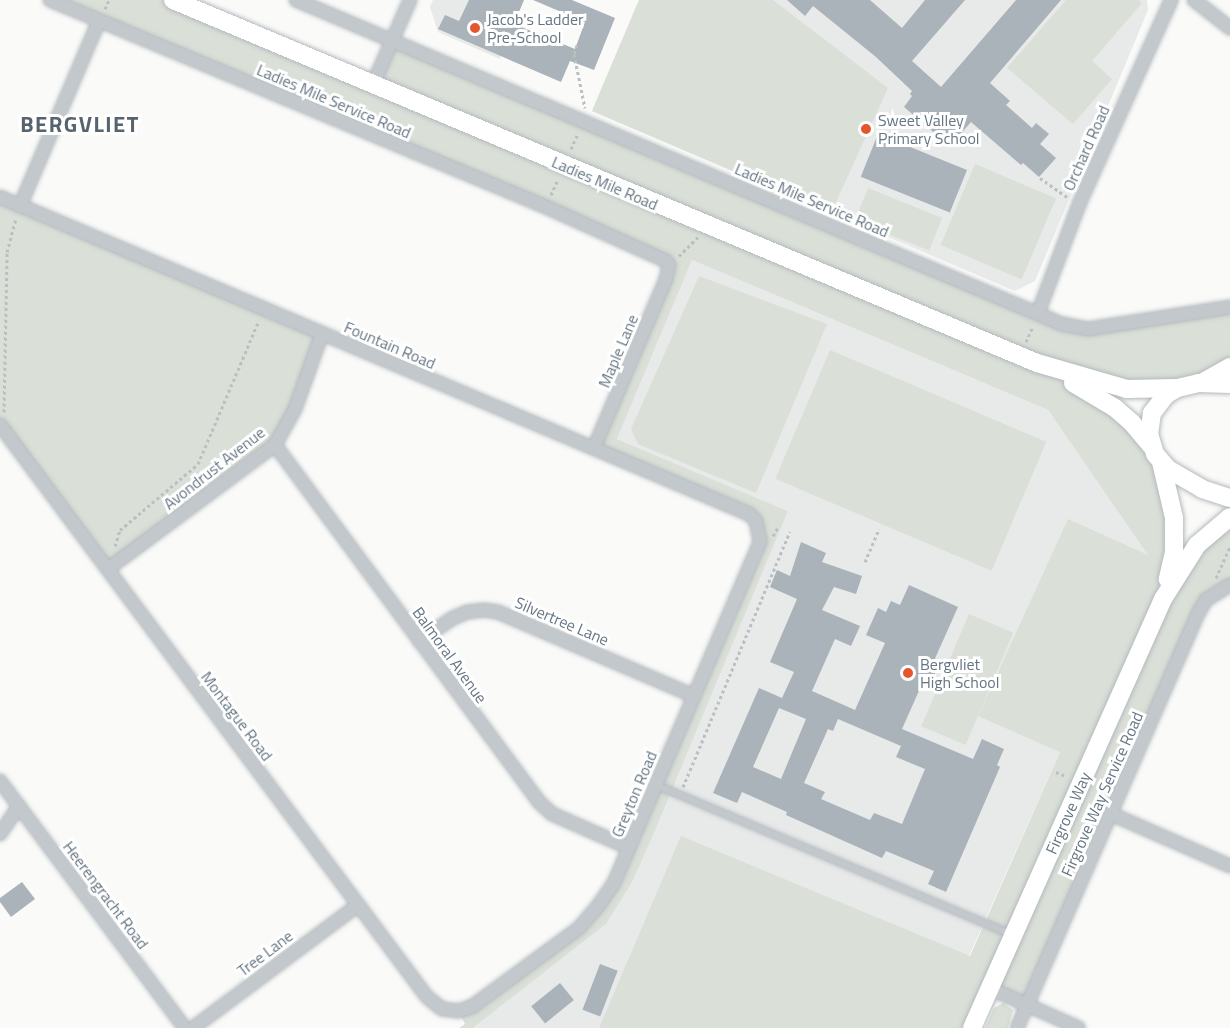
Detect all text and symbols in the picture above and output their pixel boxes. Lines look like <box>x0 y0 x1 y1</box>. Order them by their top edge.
place label: Jacob's Ladder Pre-School <box>487 9 584 47</box>
marker: Jacob's Ladder Pre-School <box>468 21 482 35</box>
street label: Ladies Mile Service Road <box>254 60 414 142</box>
street label: Orchard Road <box>1059 102 1113 194</box>
place label: Sweet Valley Primary School <box>878 110 980 148</box>
district label: BERGVLIET <box>20 112 140 138</box>
marker: Sweet Valley Primary School <box>859 122 873 136</box>
street label: Ladies Mile Road <box>549 152 661 214</box>
street label: Ladies Mile Service Road <box>732 159 892 241</box>
street label: Maple Lane <box>594 312 642 390</box>
street label: Fountain Road <box>341 317 439 373</box>
street label: Avondrust Avenue <box>160 423 268 513</box>
street label: Silvertree Lane <box>512 593 612 649</box>
street label: Balmoral Avenue <box>409 603 491 707</box>
place label: Bergvliet High School <box>920 654 999 692</box>
marker: Bergvliet High School <box>901 666 915 680</box>
street label: Montague Road <box>197 668 277 764</box>
street label: Firgrove Way Service Road <box>1057 709 1147 879</box>
street label: Greyton Road <box>607 748 661 840</box>
street label: Firgrove Way <box>1041 769 1095 857</box>
street label: Heerengracht Road <box>59 837 153 953</box>
street label: Tree Lane <box>233 926 297 980</box>

